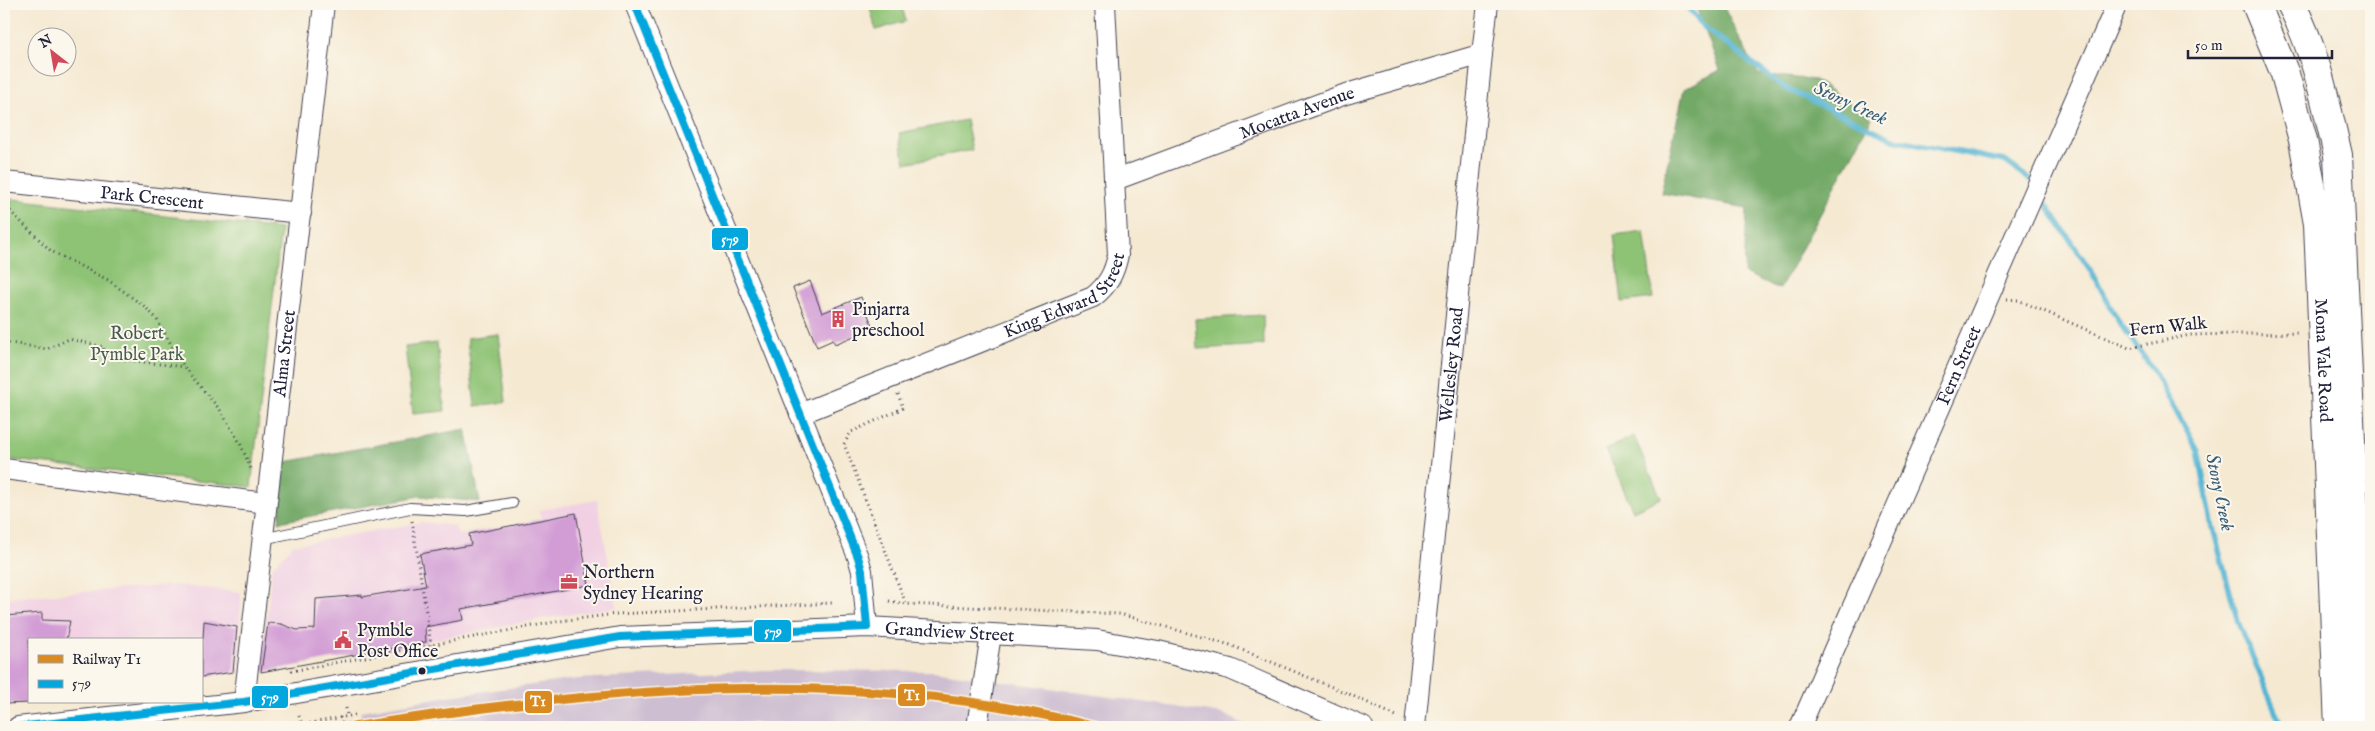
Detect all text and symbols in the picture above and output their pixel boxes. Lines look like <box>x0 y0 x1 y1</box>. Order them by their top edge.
north arrow <box>28 28 78 78</box>
scale bar <box>2188 28 2331 60</box>
text: N <box>35 31 56 53</box>
text: 50 m <box>2195 36 2223 55</box>
water label: Stony Creek <box>1809 76 1891 131</box>
street label: Mocatta Avenue <box>1237 82 1357 146</box>
street label: Park Crescent <box>99 182 205 216</box>
line badge: 579 <box>711 227 749 251</box>
text: 579 <box>721 231 739 249</box>
street label: King Edward Street <box>1001 251 1131 344</box>
street label: Mona Vale Road <box>2308 298 2336 423</box>
place label: Pinjarra preschool <box>852 299 924 343</box>
street label: Wellesley Road <box>1435 306 1470 424</box>
street label: Alma Street <box>269 309 302 399</box>
building icon: Pinjarra preschool <box>828 309 848 329</box>
street label: Fern Walk <box>2128 312 2209 343</box>
park label: Robert Pymble Park <box>90 323 184 367</box>
street label: Fern Street <box>1932 323 1987 409</box>
water label: Stony Creek <box>2199 451 2239 534</box>
place label: Northern Sydney Hearing <box>583 562 703 606</box>
office icon: Northern Sydney Hearing <box>559 572 579 592</box>
street label: Grandview Street <box>884 618 1015 648</box>
line badge: 579 <box>753 619 792 643</box>
place label: Pymble Post Office <box>357 620 438 664</box>
text: 579 <box>764 623 782 641</box>
public building icon: Pymble Post Office <box>333 630 353 650</box>
legend <box>28 638 202 704</box>
text: Railway T1 <box>72 650 141 669</box>
unlabelled marker <box>417 666 427 676</box>
text: 579 <box>72 674 91 693</box>
line badge: T1 <box>897 683 926 707</box>
line badge: 579 <box>251 685 289 709</box>
text: T1 <box>903 687 920 705</box>
text: 579 <box>261 689 279 707</box>
line badge: T1 <box>524 690 553 714</box>
text: T1 <box>529 693 546 711</box>

